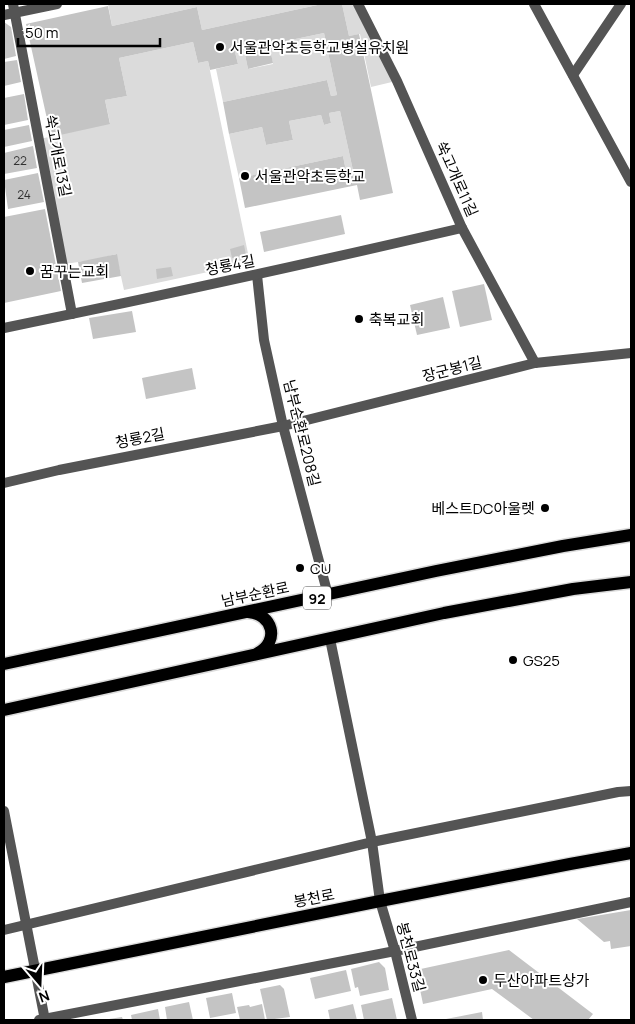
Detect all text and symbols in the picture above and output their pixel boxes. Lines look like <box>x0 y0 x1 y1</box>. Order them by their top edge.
scale bar <box>18 15 160 47</box>
text: 50 m <box>25 22 59 43</box>
place label: 서울관악초등학교병설유치원 <box>230 37 409 58</box>
marker: 서울관악초등학교병설유치원 <box>214 41 226 53</box>
street label: 쑥고개로13길 <box>40 113 76 199</box>
street label: 쑥고개로11길 <box>431 138 483 220</box>
house number: 22 <box>13 152 27 169</box>
place label: 서울관악초등학교 <box>255 166 365 187</box>
marker: 서울관악초등학교 <box>239 170 251 182</box>
house number: 24 <box>17 186 31 203</box>
street label: 청룡4길 <box>203 250 257 280</box>
place label: 꿈꾸는교회 <box>40 261 109 282</box>
marker: 꿈꾸는교회 <box>24 265 36 277</box>
place label: 축복교회 <box>369 309 424 330</box>
marker: 축복교회 <box>353 313 365 325</box>
street label: 장군봉1길 <box>420 351 484 387</box>
street label: 남부순환로208길 <box>279 377 325 489</box>
street label: 청룡2길 <box>113 423 167 453</box>
place label: 베스트DC아울렛 <box>431 498 535 519</box>
marker: 베스트DC아울렛 <box>539 502 551 514</box>
place label: CU <box>310 558 331 579</box>
marker: CU <box>294 562 306 574</box>
street label: 남부순환로 <box>219 577 291 611</box>
road number: 92 <box>303 586 331 610</box>
place label: GS25 <box>523 650 560 671</box>
marker: GS25 <box>507 654 519 666</box>
street label: 봉천로 <box>292 884 336 912</box>
street label: 봉천로33길 <box>392 920 430 994</box>
north arrow <box>15 959 65 1009</box>
place label: 두산아파트상가 <box>493 970 590 991</box>
marker: 두산아파트상가 <box>477 974 489 986</box>
text: N <box>37 986 52 1007</box>

